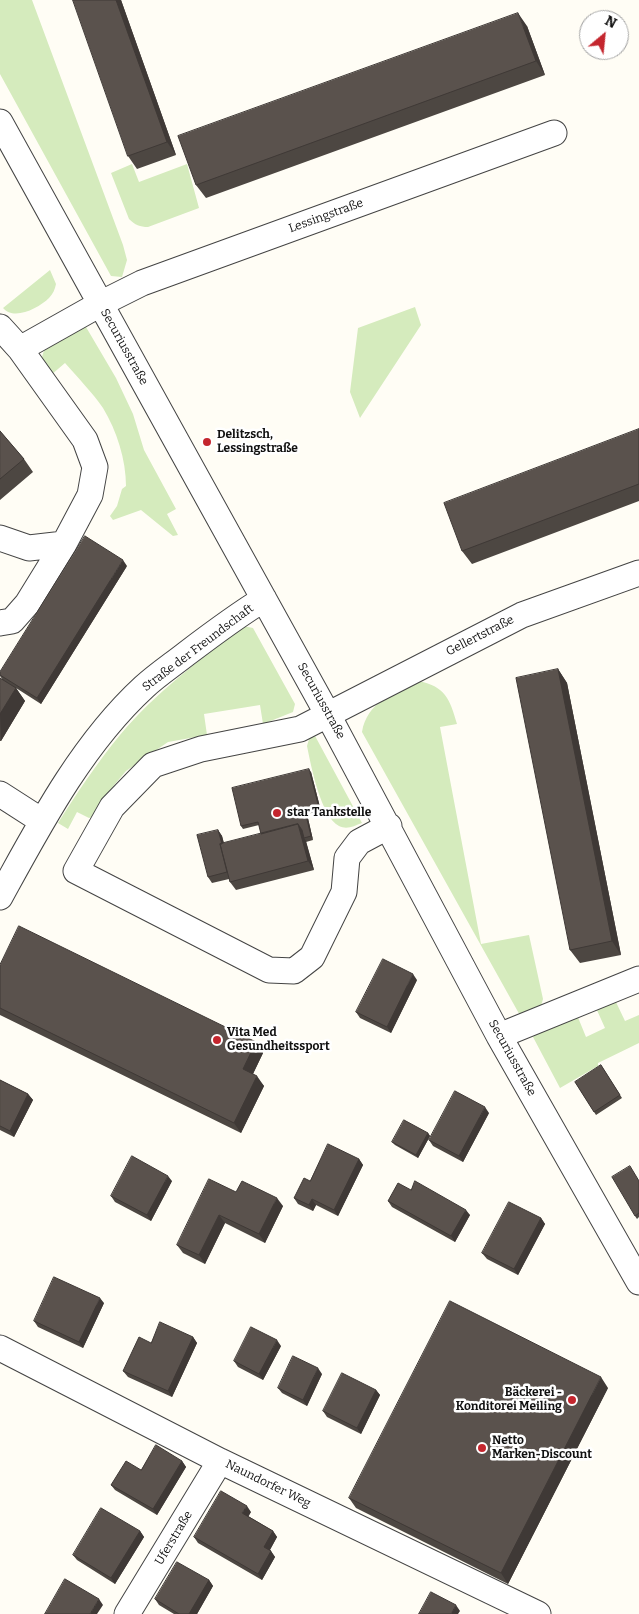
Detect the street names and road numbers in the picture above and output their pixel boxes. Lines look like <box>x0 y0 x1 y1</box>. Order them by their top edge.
street label: Lessingstraße <box>287 196 365 236</box>
street label: Securiusstraße <box>97 306 151 388</box>
street label: Straße der Freundschaft <box>140 601 256 695</box>
street label: Gellertstraße <box>444 613 516 659</box>
street label: Securiusstraße <box>294 660 348 742</box>
street label: Securiusstraße <box>485 1017 539 1099</box>
street label: Naundorfer Weg <box>223 1457 313 1511</box>
street label: Uferstraße <box>152 1508 196 1568</box>

